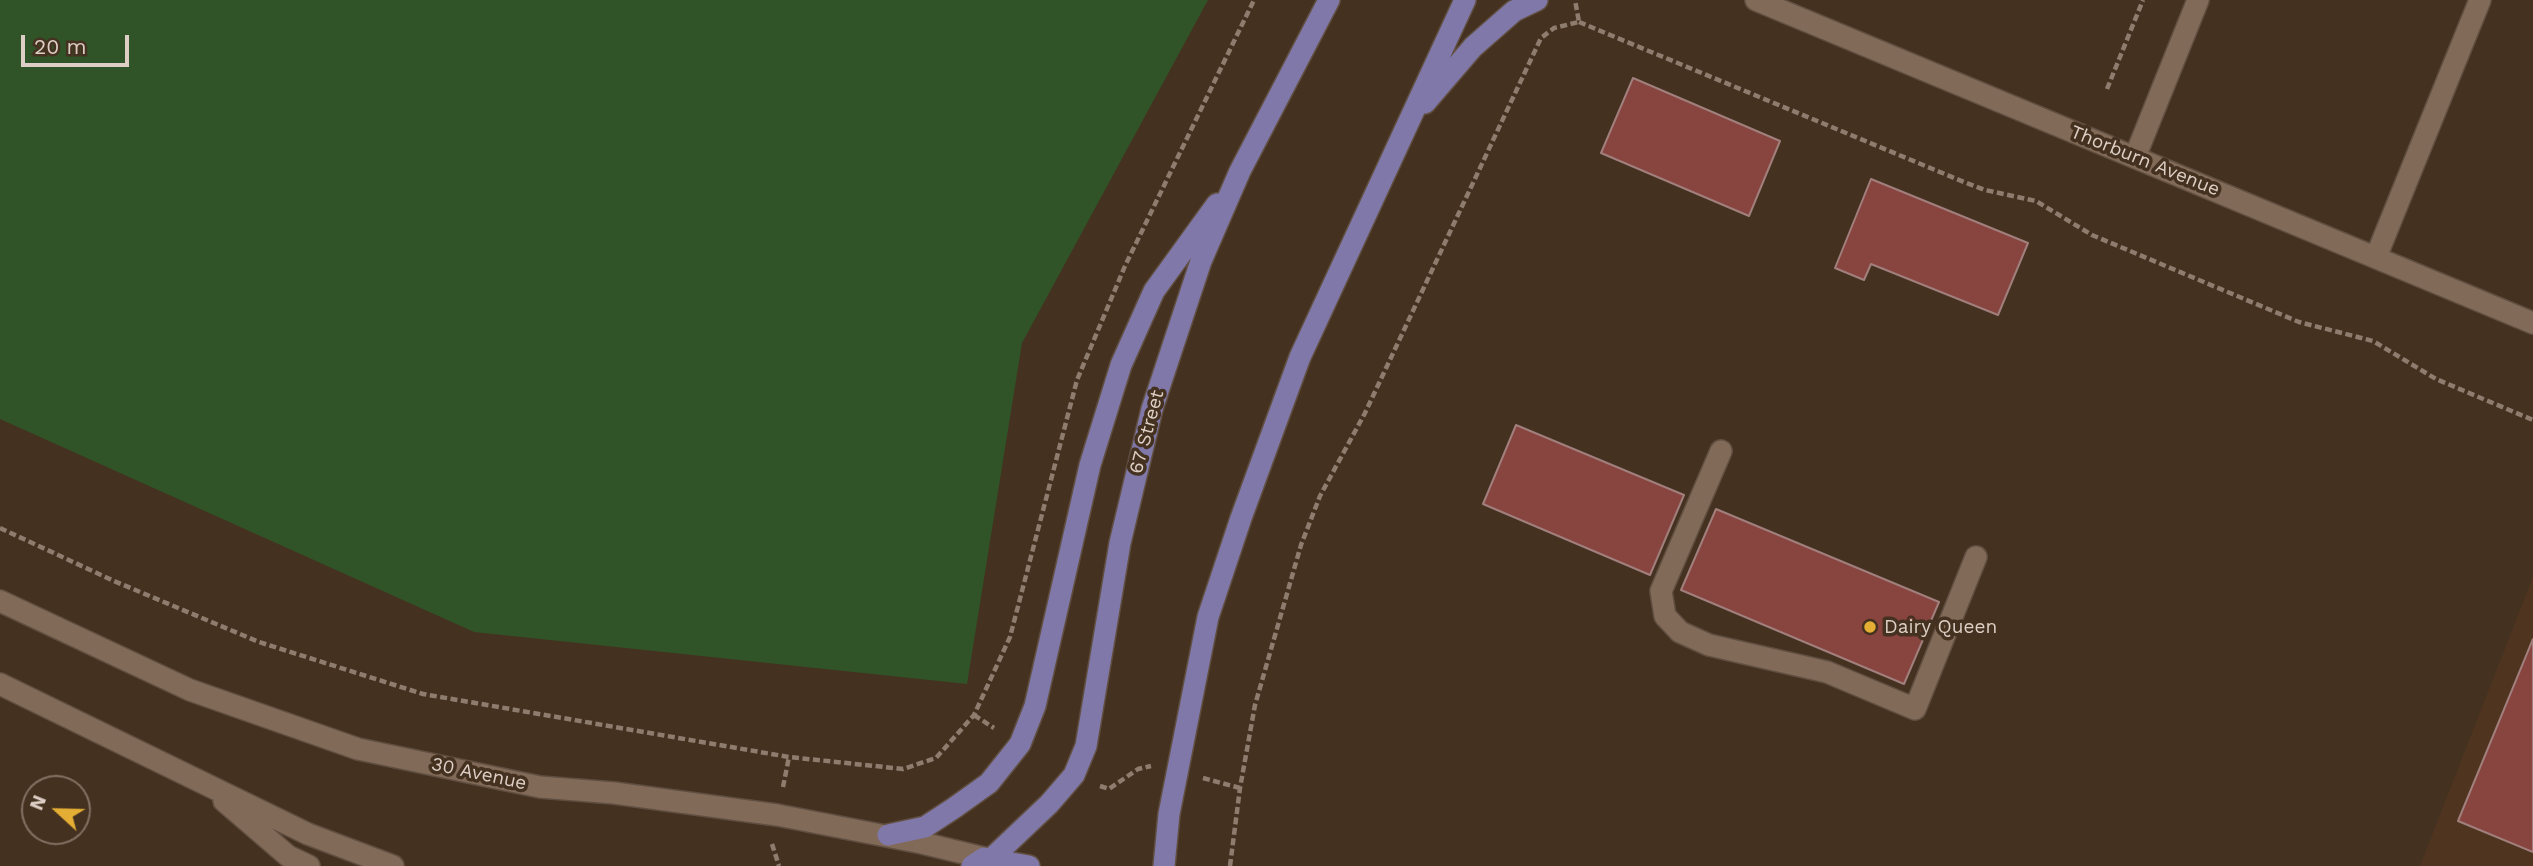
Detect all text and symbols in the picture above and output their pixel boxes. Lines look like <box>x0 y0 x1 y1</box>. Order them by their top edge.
scale bar <box>24 21 133 65</box>
text: 20 m <box>34 34 86 59</box>
street label: Thorburn Avenue <box>2067 121 2223 201</box>
street label: 67 Street <box>1125 388 1169 476</box>
place label: Dairy Queen <box>1884 616 1997 638</box>
marker: Dairy Queen <box>1862 619 1878 635</box>
street label: 30 Avenue <box>429 753 529 795</box>
north arrow <box>21 775 91 845</box>
text: N <box>25 792 51 814</box>

